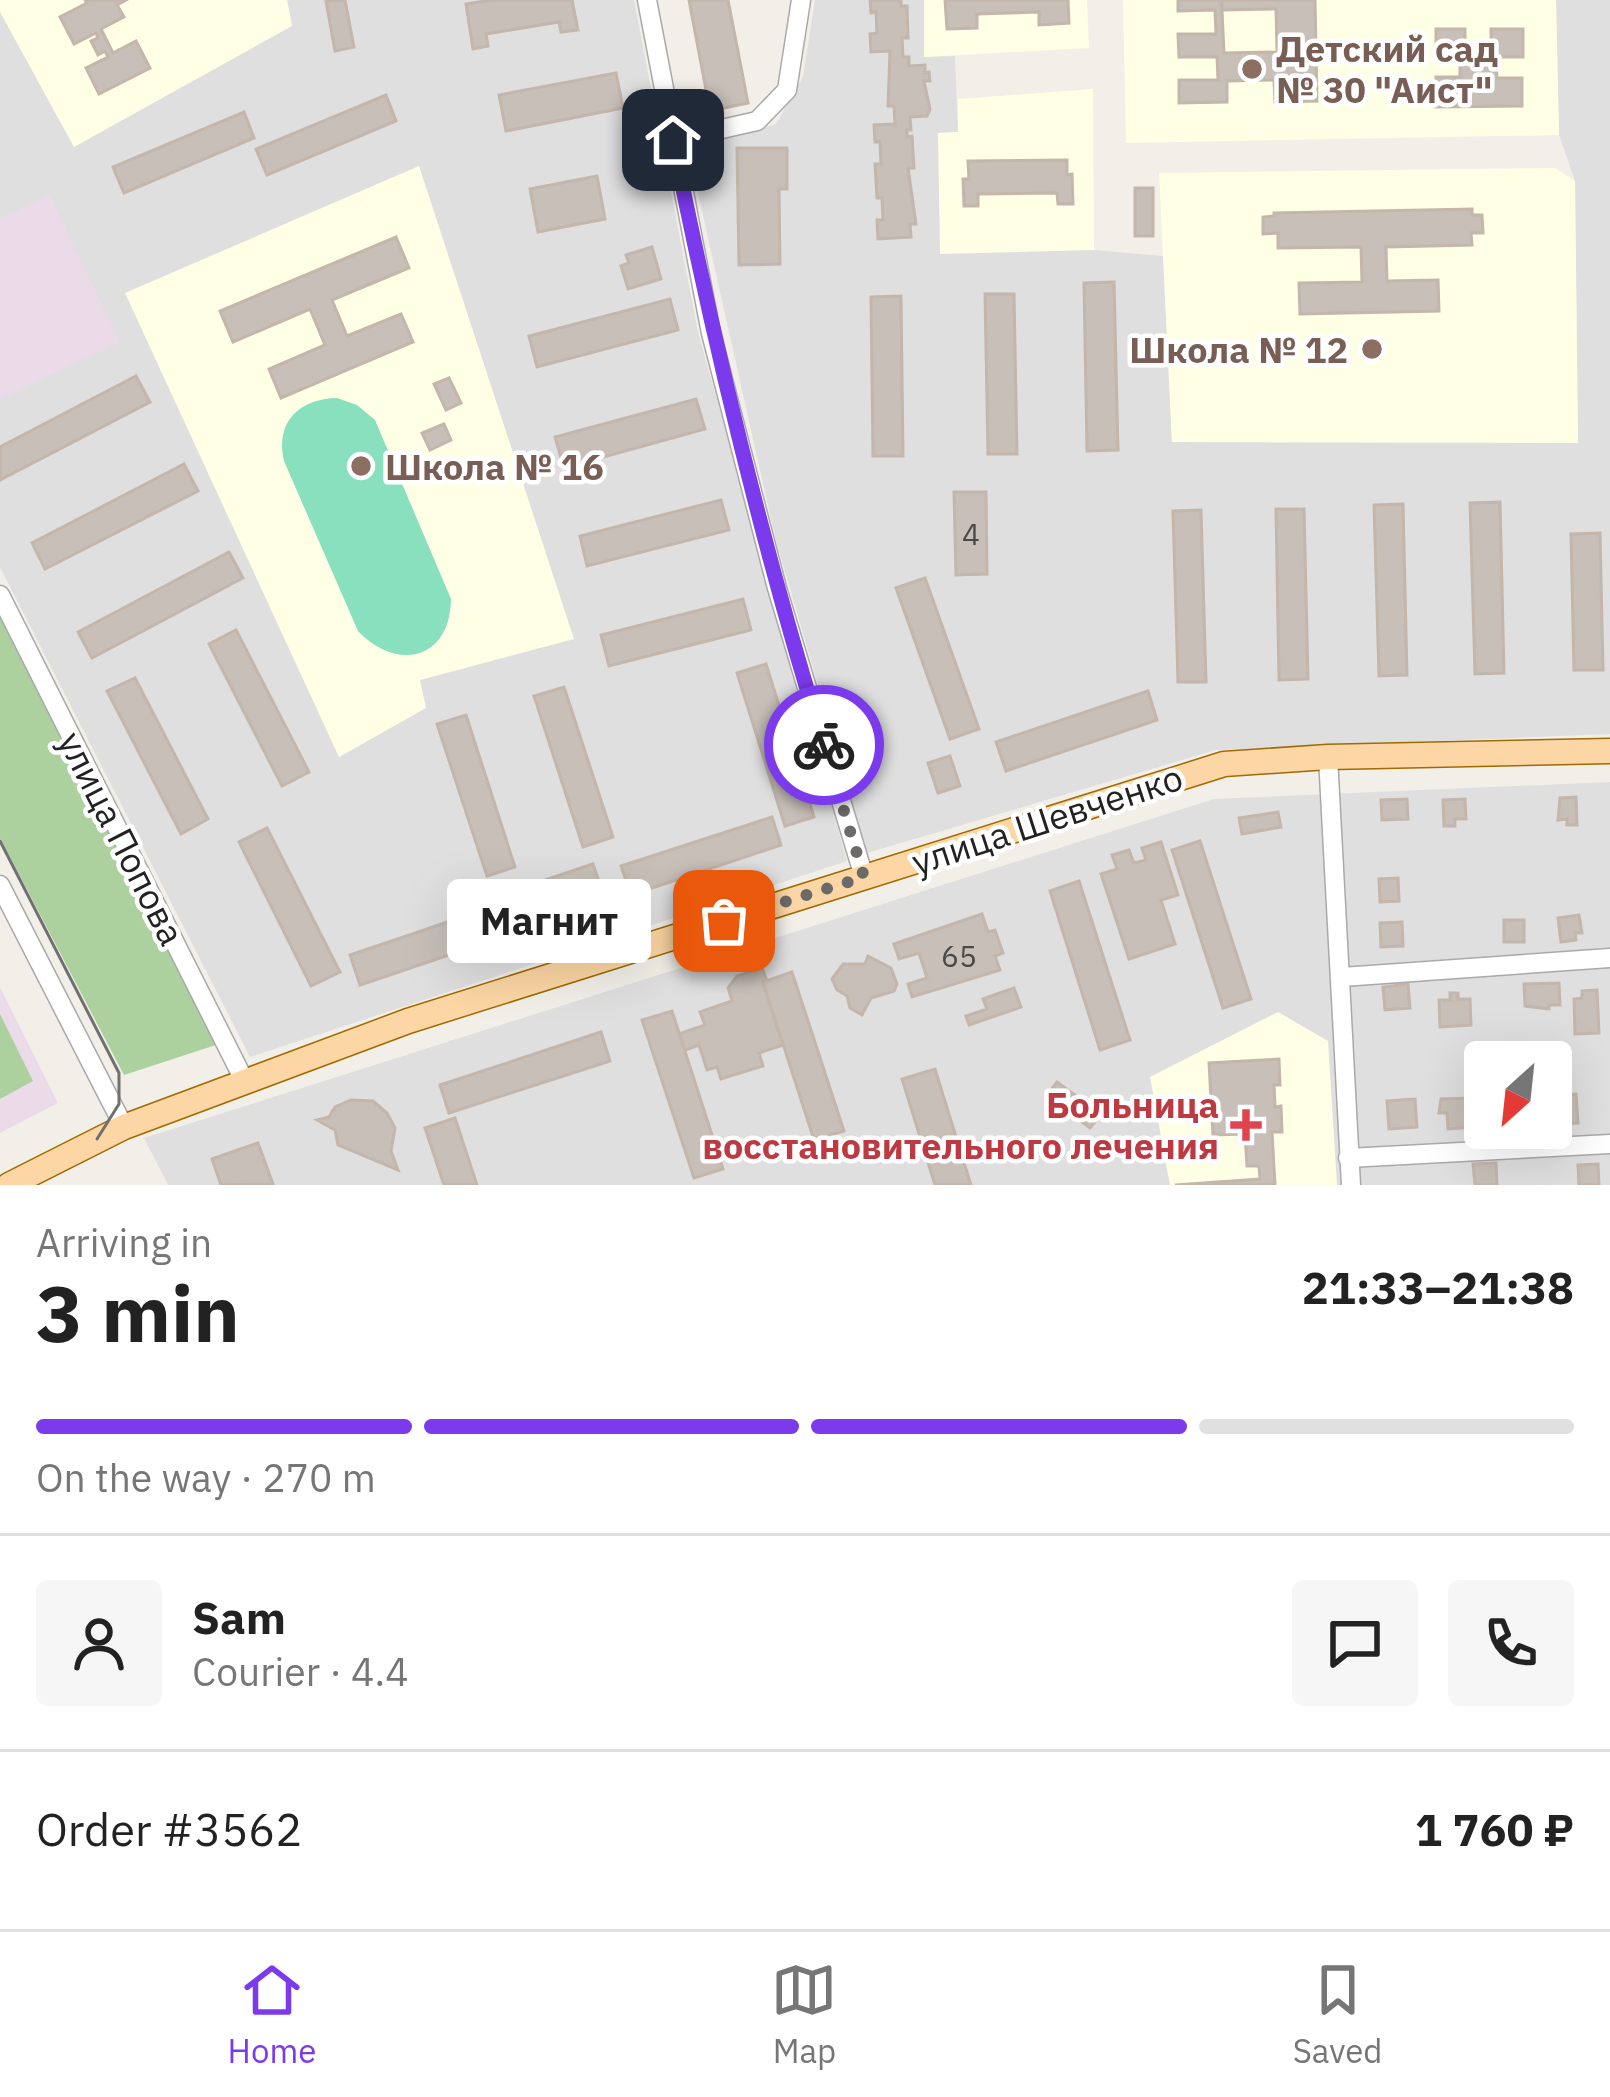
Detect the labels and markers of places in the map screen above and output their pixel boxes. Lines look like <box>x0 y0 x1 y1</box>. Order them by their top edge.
place label: Детский сад № 30 "Аист" <box>1276 25 1498 113</box>
marker: Детский сад № 30 "Аист" <box>1239 56 1265 82</box>
pin <box>622 89 724 191</box>
place label: Школа № 12 <box>1129 326 1348 373</box>
marker: Школа № 12 <box>1359 336 1385 362</box>
place label: Школа № 16 <box>385 443 604 490</box>
marker: Школа № 16 <box>348 453 374 479</box>
pin <box>673 870 775 972</box>
callout: Магнит <box>448 879 652 963</box>
place label: Больница восстановительного лечения <box>702 1081 1219 1169</box>
marker: Больница восстановительного лечения <box>1230 1109 1262 1141</box>

